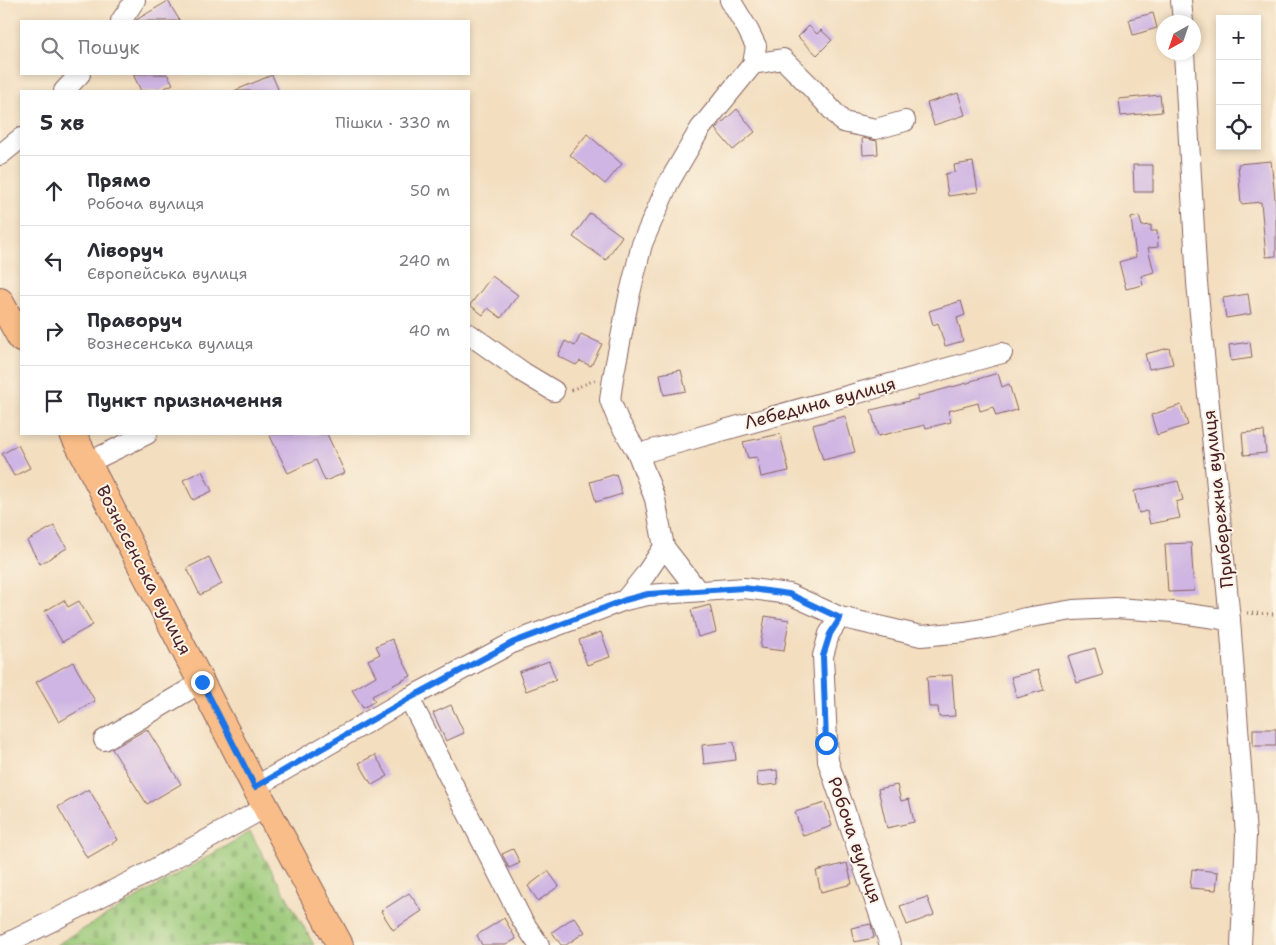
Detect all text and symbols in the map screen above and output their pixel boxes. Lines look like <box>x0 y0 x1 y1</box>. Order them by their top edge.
north arrow <box>1156 15 1201 60</box>
map controls <box>1216 15 1261 150</box>
button: + <box>1216 15 1261 60</box>
search box <box>20 20 470 75</box>
icon: search <box>38 34 66 62</box>
text: Пошук <box>78 35 140 60</box>
button: − <box>1216 60 1261 105</box>
button: locate <box>1216 105 1261 150</box>
text: 5 хв <box>40 109 84 137</box>
text: Пішки · 330 m <box>335 112 450 133</box>
text: Прямо <box>87 168 151 193</box>
icon: ahead <box>40 177 68 205</box>
text: 50 m <box>410 180 450 201</box>
text: Робоча вулиця <box>87 193 204 214</box>
text: Ліворуч <box>87 238 163 263</box>
icon: left <box>40 247 68 275</box>
text: 240 m <box>398 250 450 271</box>
text: Європейська вулиця <box>87 263 248 284</box>
text: Праворуч <box>87 308 182 333</box>
icon: right <box>40 317 68 345</box>
text: 40 m <box>408 320 450 341</box>
text: Вознесенська вулиця <box>87 333 254 354</box>
street label: Лебедина вулиця <box>742 371 898 435</box>
icon: arrive <box>40 387 68 415</box>
text: Пункт призначення <box>87 388 283 413</box>
street label: Прибережна вулиця <box>1197 409 1239 589</box>
street label: Вознесенська вулиця <box>91 481 197 659</box>
route end <box>191 671 214 694</box>
route start <box>815 732 838 755</box>
street label: Робоча вулиця <box>822 774 888 906</box>

